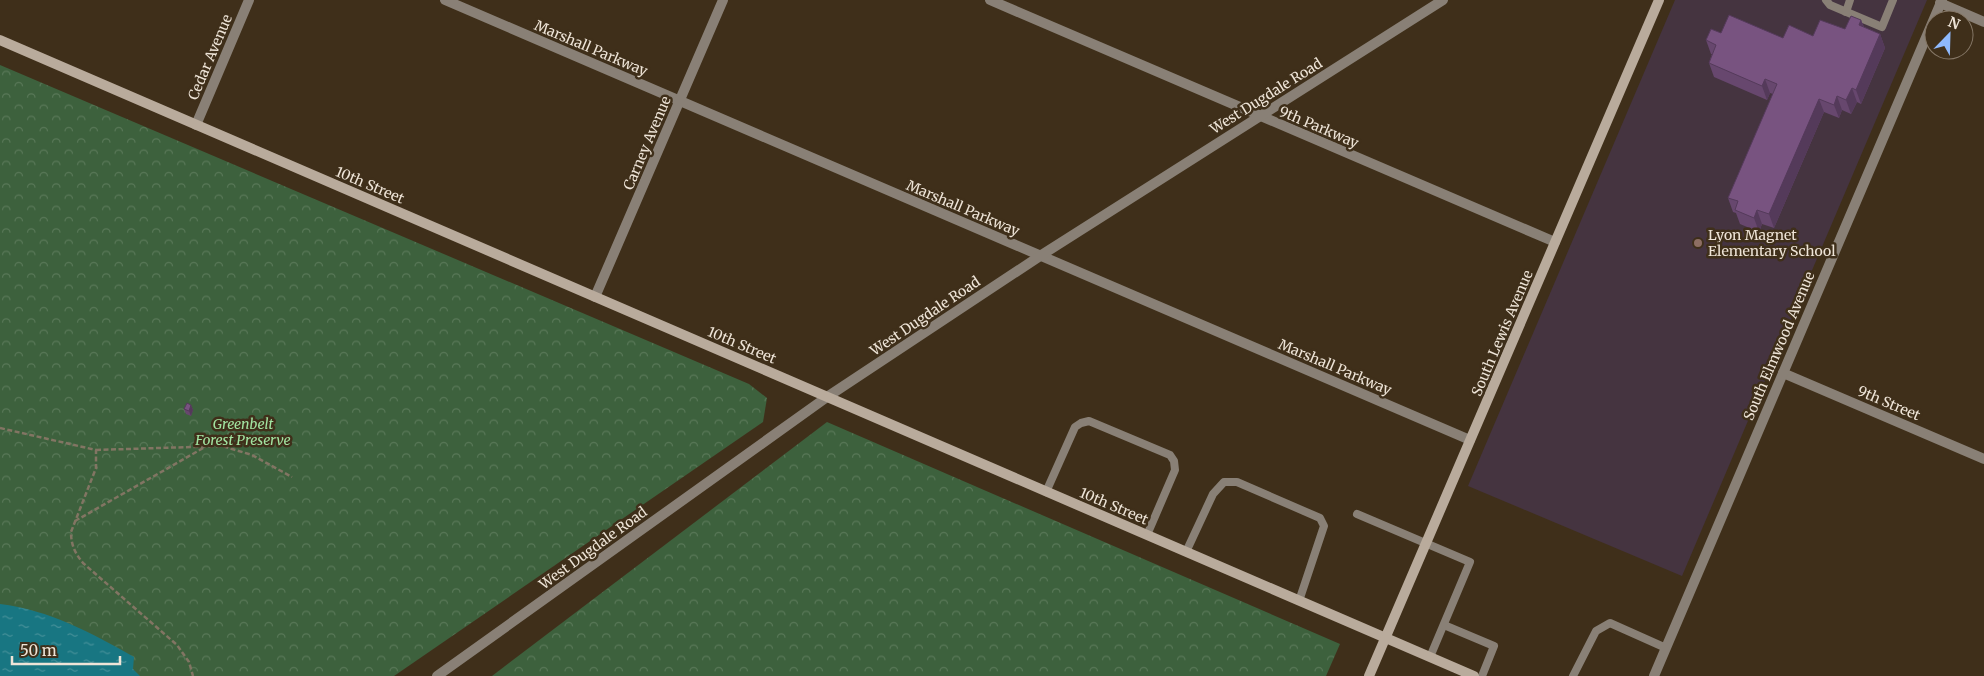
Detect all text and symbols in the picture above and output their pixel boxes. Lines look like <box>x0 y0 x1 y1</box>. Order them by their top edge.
north arrow <box>1924 10 1974 60</box>
street label: Cedar Avenue <box>184 11 236 103</box>
text: N <box>1945 13 1963 33</box>
street label: Marshall Parkway <box>532 16 651 80</box>
street label: West Dugdale Road <box>1206 54 1326 138</box>
street label: Carney Avenue <box>619 93 675 193</box>
street label: 9th Parkway <box>1276 102 1362 152</box>
street label: 10th Street <box>333 162 408 208</box>
street label: Marshall Parkway <box>904 176 1023 240</box>
place label: Lyon Magnet Elementary School <box>1708 226 1836 260</box>
marker: Lyon Magnet Elementary School <box>1692 237 1704 249</box>
street label: South Lewis Avenue <box>1467 267 1537 399</box>
street label: South Elmwood Avenue <box>1739 269 1819 423</box>
street label: West Dugdale Road <box>866 272 984 360</box>
street label: 10th Street <box>705 322 780 368</box>
street label: Marshall Parkway <box>1276 335 1395 399</box>
street label: 9th Street <box>1855 382 1924 424</box>
park label: Greenbelt Forest Preserve <box>194 415 291 449</box>
street label: 10th Street <box>1077 483 1152 529</box>
street label: West Dugdale Road <box>535 502 651 594</box>
scale bar <box>12 634 120 666</box>
text: 50 m <box>20 641 57 660</box>

